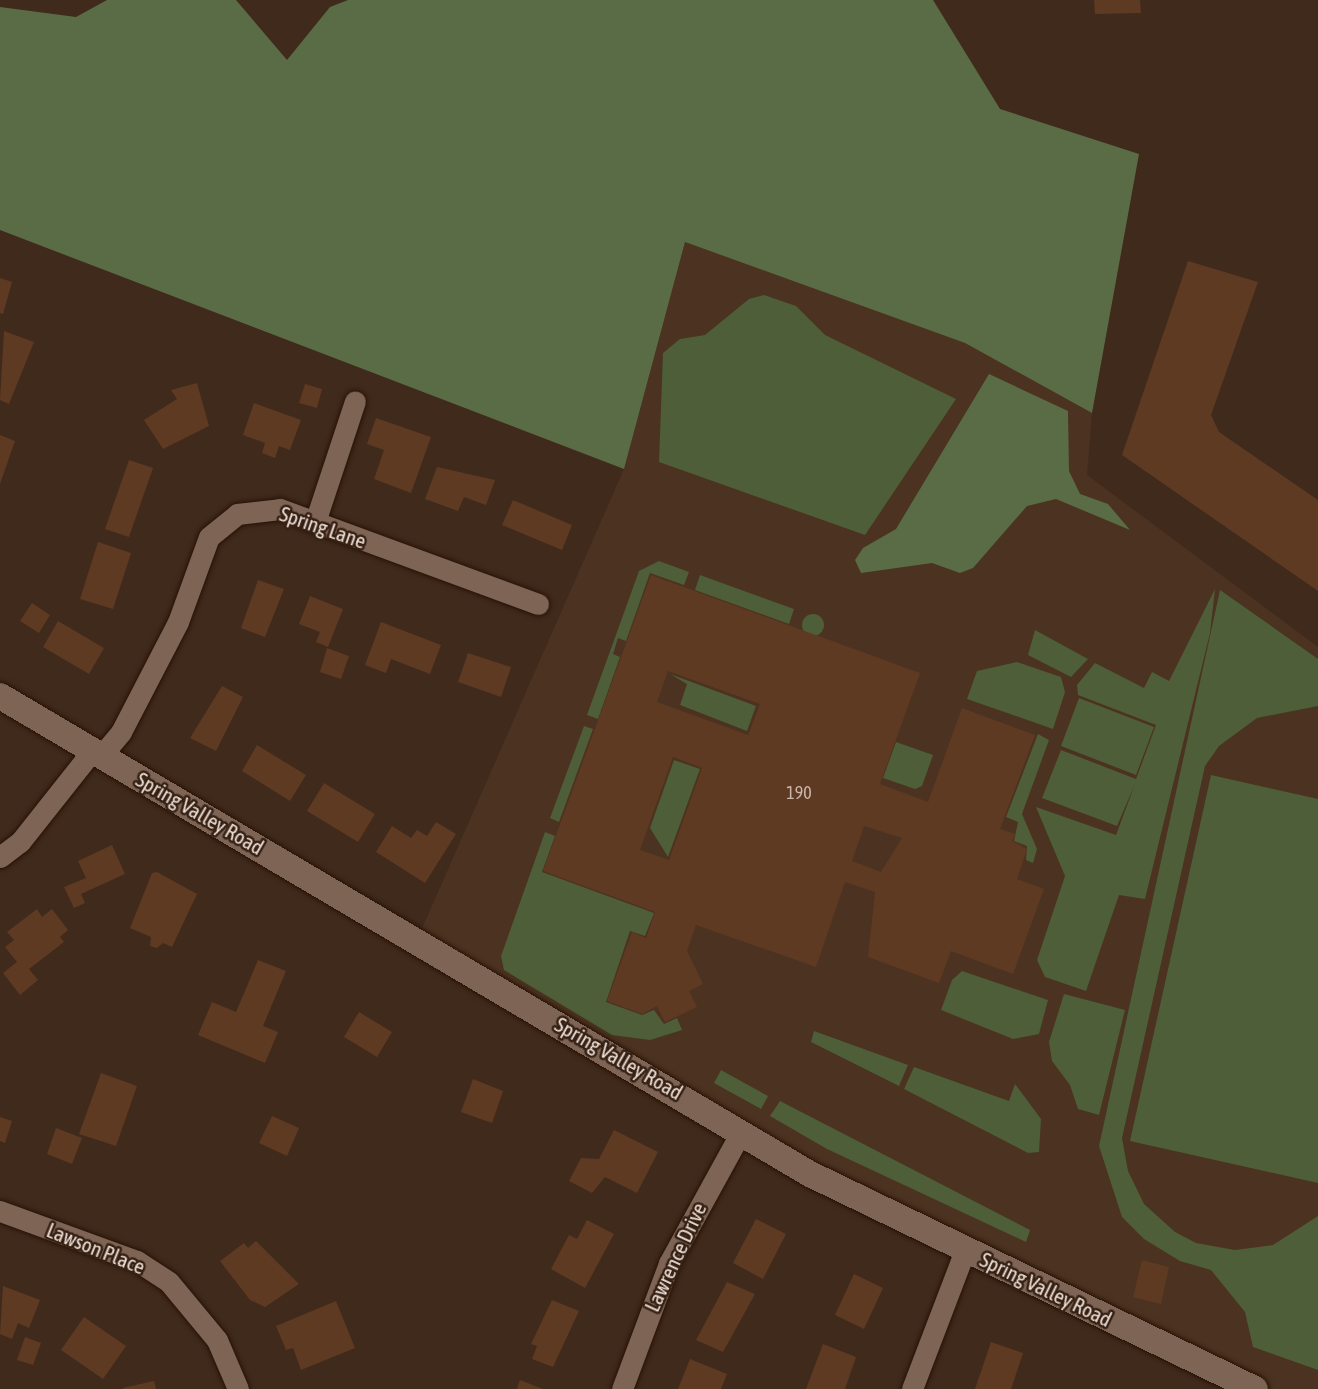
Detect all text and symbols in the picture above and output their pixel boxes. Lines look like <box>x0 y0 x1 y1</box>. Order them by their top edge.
street label: Spring Lane <box>277 501 369 553</box>
street label: Spring Valley Road <box>132 766 268 860</box>
house number: 190 <box>786 782 812 804</box>
street label: Spring Valley Road <box>551 1011 687 1105</box>
street label: Lawrence Drive <box>639 1199 711 1315</box>
street label: Lawson Place <box>43 1217 149 1279</box>
street label: Spring Valley Road <box>976 1246 1116 1332</box>

